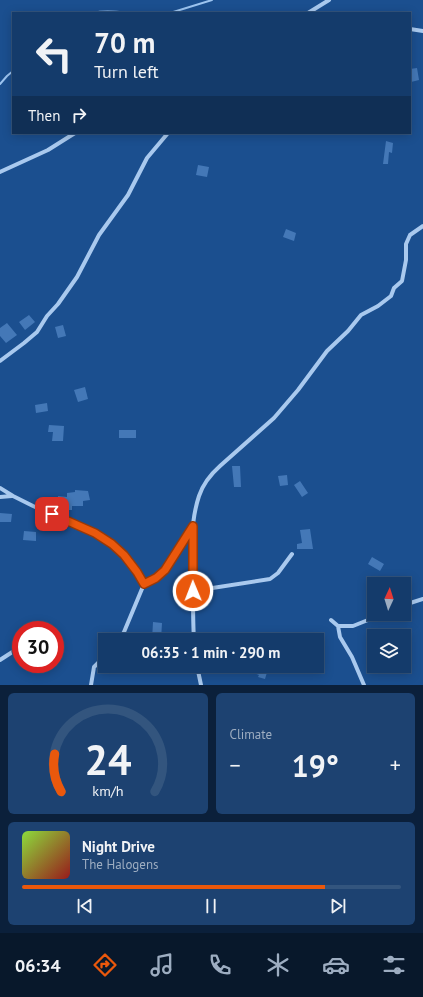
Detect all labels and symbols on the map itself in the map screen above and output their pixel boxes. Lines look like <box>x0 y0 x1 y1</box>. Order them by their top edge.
pin <box>35 497 69 531</box>
position arrow <box>172 570 214 612</box>
north arrow <box>367 577 411 621</box>
speed limit sign: 30 <box>12 621 64 673</box>

